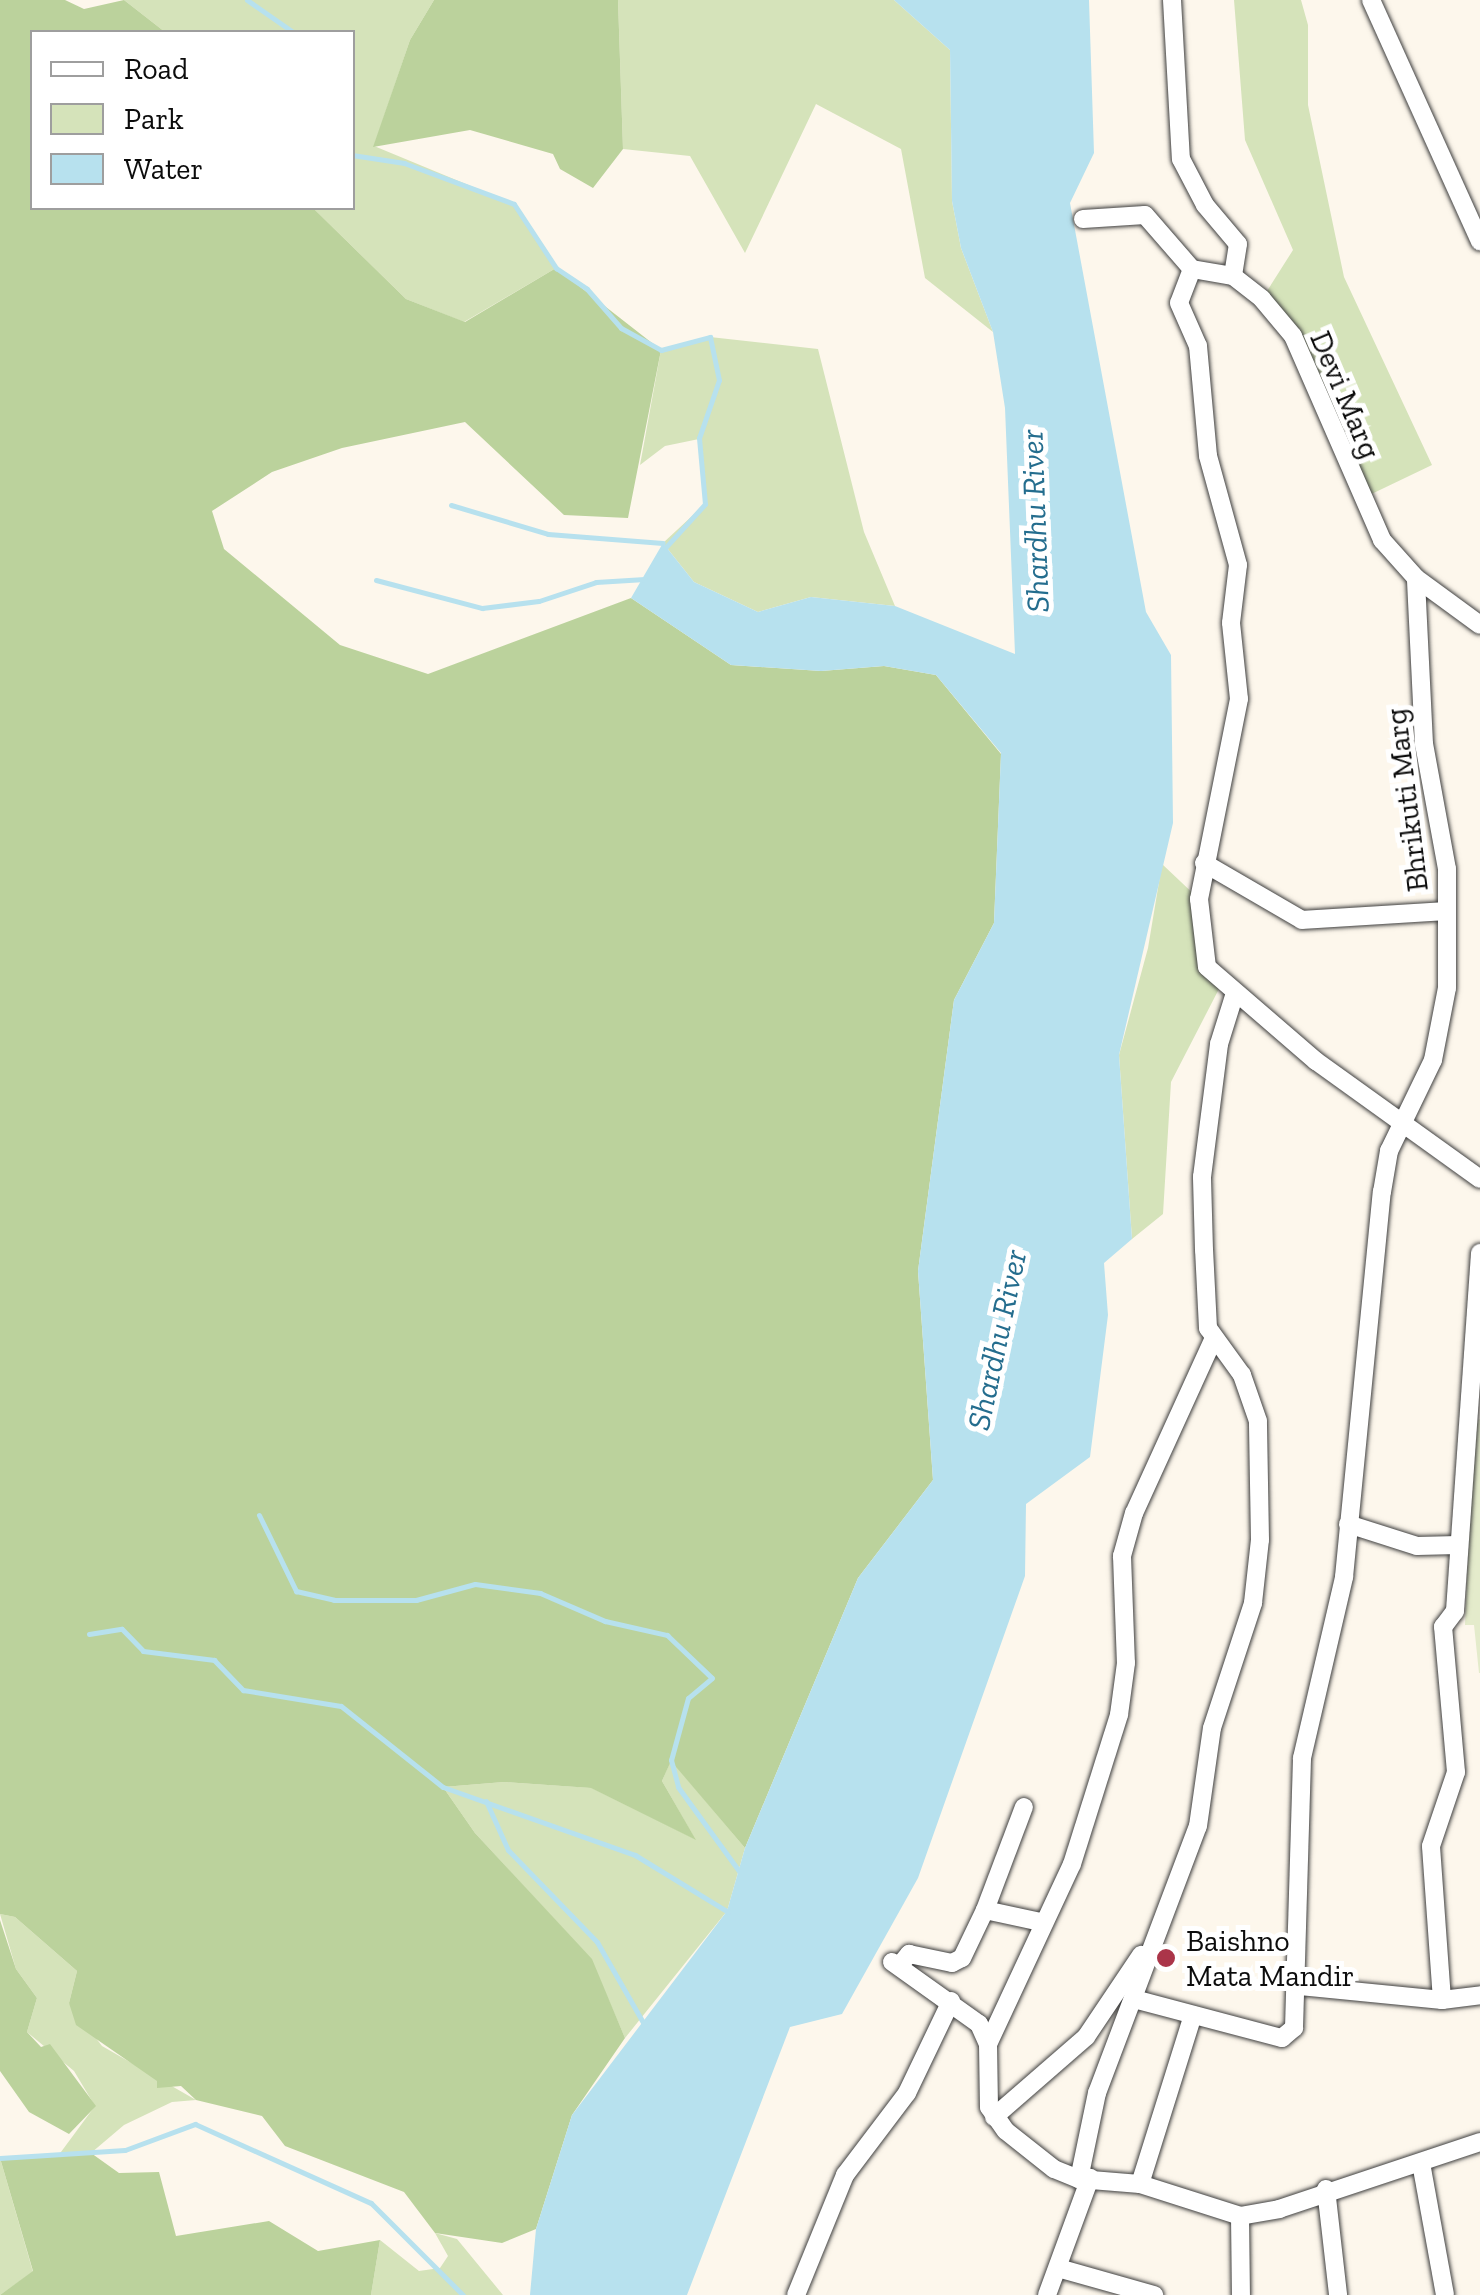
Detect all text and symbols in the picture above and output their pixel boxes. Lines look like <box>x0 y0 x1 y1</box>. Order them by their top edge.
legend <box>30 30 355 210</box>
text: Road <box>124 51 189 87</box>
text: Park <box>124 101 184 137</box>
text: Water <box>124 151 203 187</box>
street label: Devi Marg <box>1302 326 1388 464</box>
water label: Shardhu River <box>1013 429 1057 613</box>
street label: Bhrikuti Marg <box>1378 706 1436 894</box>
water label: Shardhu River <box>959 1246 1035 1434</box>
place label: Baishno Mata Mandir <box>1186 1923 1354 1994</box>
marker: Baishno Mata Mandir <box>1155 1947 1177 1969</box>

